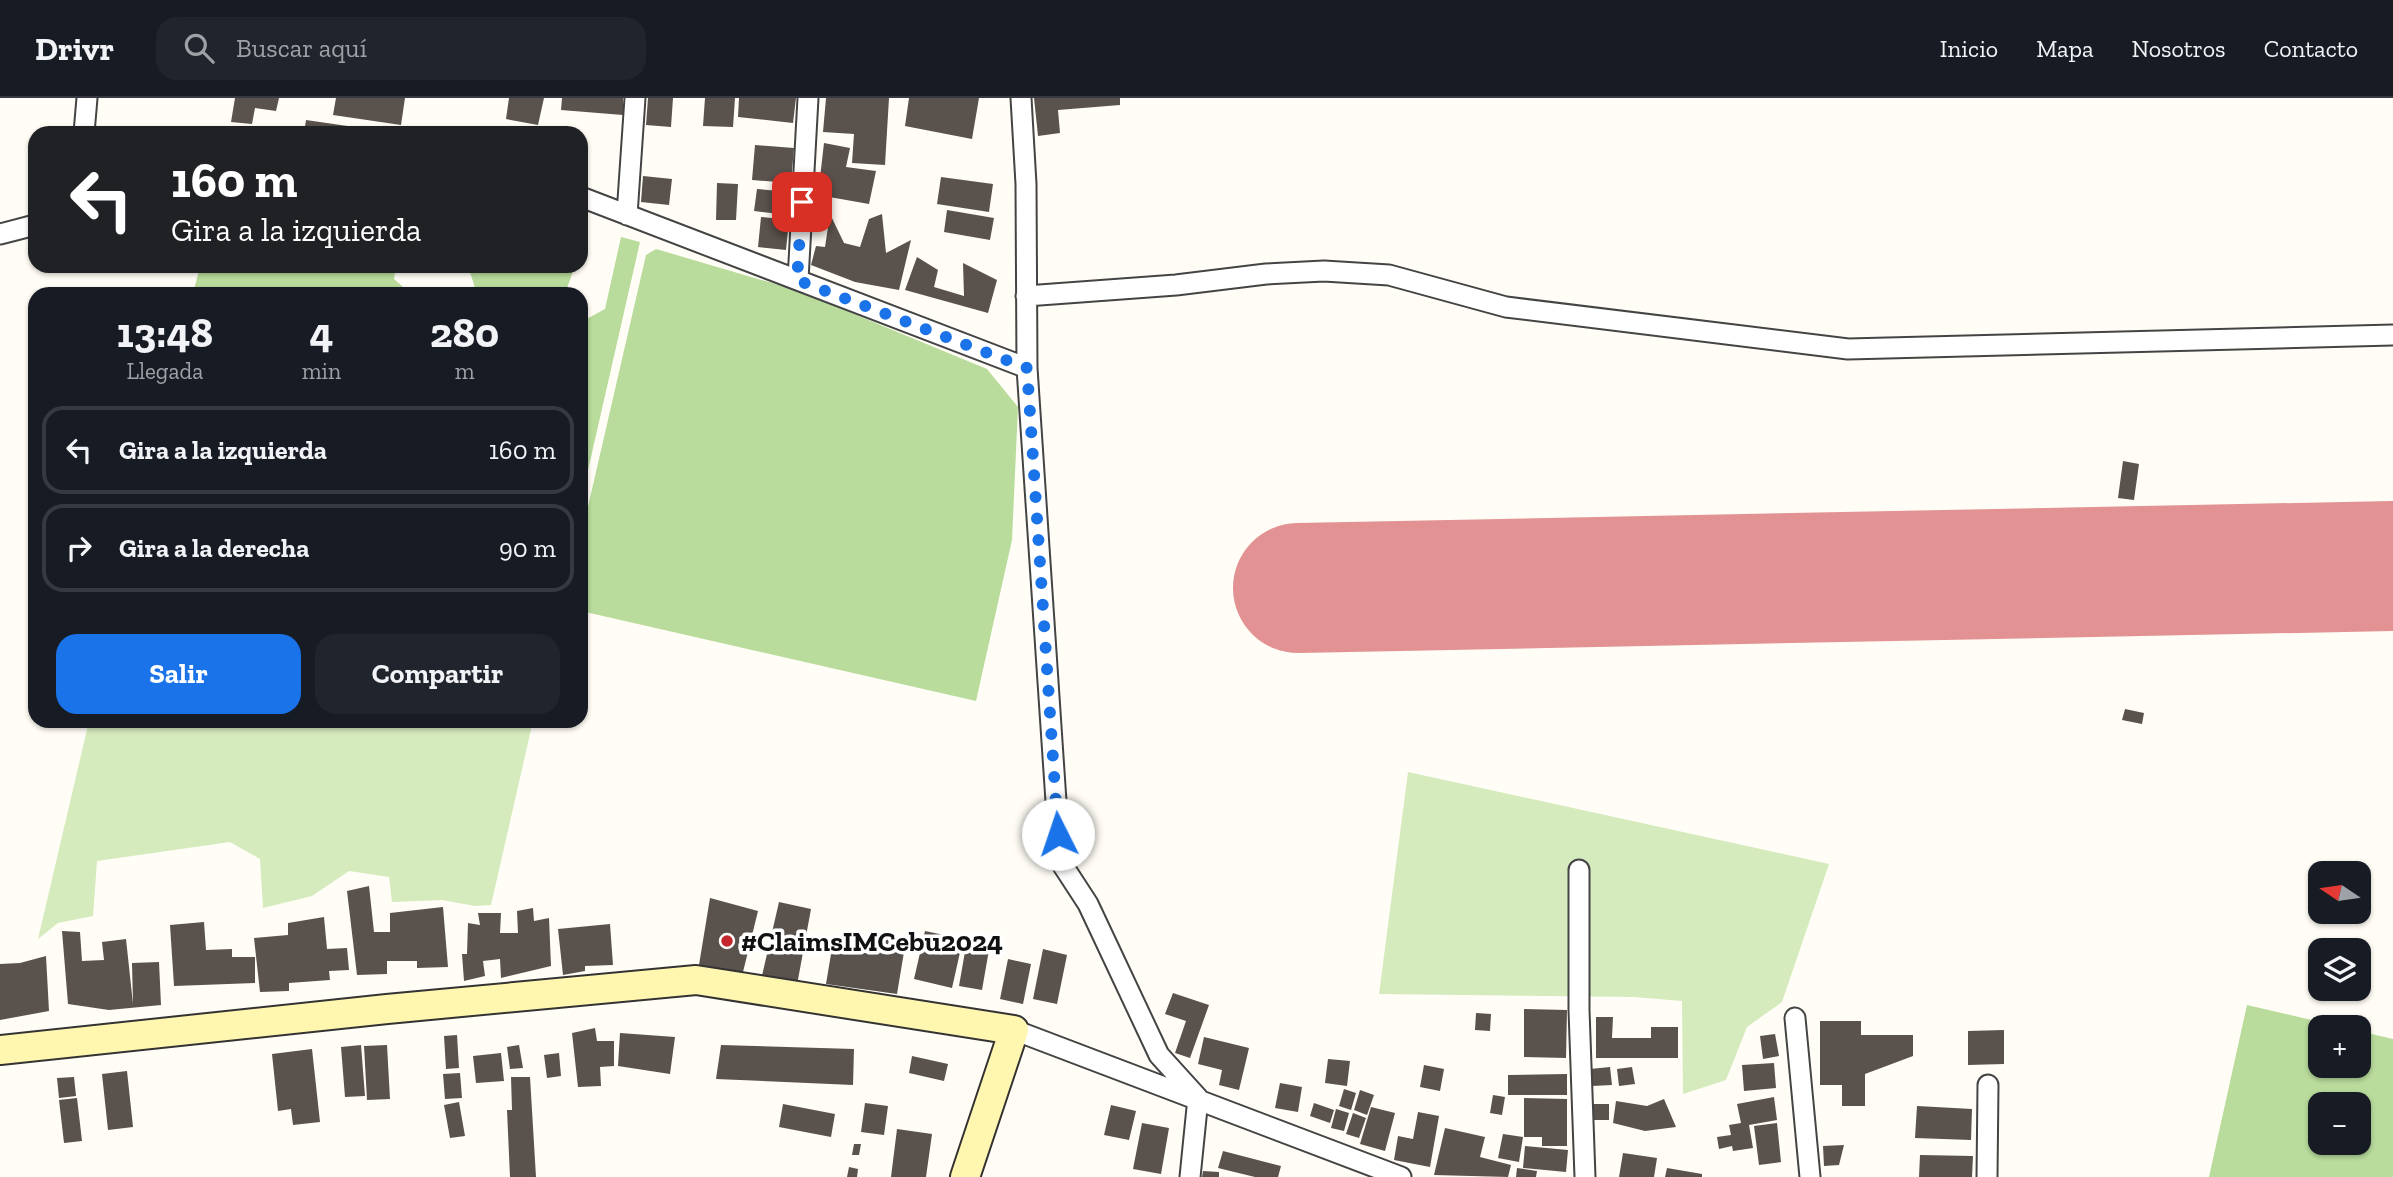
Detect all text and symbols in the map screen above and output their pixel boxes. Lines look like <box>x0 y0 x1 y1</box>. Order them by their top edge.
search box <box>156 17 646 80</box>
text: Drivr <box>35 29 114 68</box>
icon: search <box>180 29 218 67</box>
text: Buscar aquí <box>236 32 367 64</box>
text: Inicio <box>1940 34 1998 63</box>
text: Mapa <box>2036 34 2093 63</box>
text: Nosotros <box>2131 34 2226 63</box>
text: Contacto <box>2264 34 2358 63</box>
text: 160 m <box>171 151 297 210</box>
icon: left <box>56 154 147 245</box>
pin <box>772 172 832 232</box>
icon: arrive <box>783 183 821 221</box>
text: Gira a la izquierda <box>171 211 422 249</box>
text: 13:48 <box>117 307 213 358</box>
text: 4 <box>309 307 333 358</box>
text: 280 <box>430 307 499 358</box>
text: Llegada <box>126 357 203 385</box>
text: min <box>302 357 341 385</box>
text: m <box>455 357 475 385</box>
icon: left <box>60 431 98 469</box>
text: Gira a la izquierda <box>119 434 327 466</box>
text: 160 m <box>489 434 556 466</box>
icon: right <box>60 529 98 567</box>
text: Gira a la derecha <box>119 532 309 564</box>
text: 90 m <box>499 532 556 564</box>
button: Salir <box>56 634 301 714</box>
button: Compartir <box>315 634 560 714</box>
position arrow <box>1021 797 1095 871</box>
north arrow <box>2308 861 2371 924</box>
map controls <box>2308 861 2371 1155</box>
place label: #ClaimsIMCebu2024 <box>741 925 1003 958</box>
marker: #ClaimsIMCebu2024 <box>719 933 735 949</box>
button: layers <box>2308 938 2371 1001</box>
button: + <box>2308 1015 2371 1078</box>
button: − <box>2308 1092 2371 1155</box>

